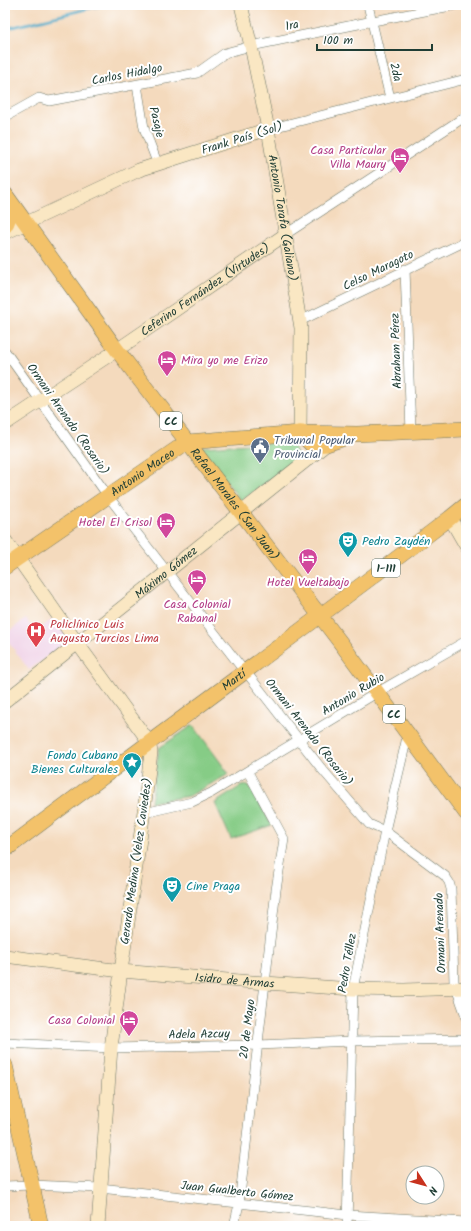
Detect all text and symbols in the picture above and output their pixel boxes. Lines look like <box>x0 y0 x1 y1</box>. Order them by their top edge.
street label: 1ra <box>284 15 301 36</box>
scale bar <box>317 26 432 52</box>
text: 100 m <box>323 31 354 50</box>
street label: Carlos Hidalgo <box>90 58 164 91</box>
street label: 2da <box>384 61 407 84</box>
street label: Pasaje <box>144 105 170 140</box>
street label: Frank País (Sol) <box>199 117 285 160</box>
place label: Casa Particular Villa Maury <box>310 141 387 174</box>
hotel icon: Casa Particular Villa Maury <box>389 146 411 174</box>
street label: Antonio Tarafa (Galiano) <box>262 153 302 283</box>
street label: Ceferino Fernández (Virtudes) <box>137 239 274 341</box>
street label: Celso Maragoto <box>340 245 417 296</box>
street label: Abraham Pérez <box>386 313 407 389</box>
hotel icon: Mira yo me Erizo <box>156 349 178 377</box>
place label: Mira yo me Erizo <box>181 351 268 370</box>
street label: Ormani Arenado (Rosario) <box>22 359 113 479</box>
road number: CC <box>160 412 182 430</box>
place label: Tribunal Popular Provincial <box>274 431 356 464</box>
public building icon: Tribunal Popular Provincial <box>249 436 271 464</box>
street label: Antonio Maceo <box>107 444 179 502</box>
street label: Rafael Morales (San Juan) <box>185 444 284 565</box>
hotel icon: Hotel El Crisol <box>155 511 177 539</box>
place label: Hotel El Crisol <box>78 513 152 532</box>
theatre icon: Pedro Zaydén <box>337 530 359 558</box>
place label: Pedro Zaydén <box>362 532 430 551</box>
street label: Máximo Gómez <box>131 542 202 604</box>
hotel icon: Hotel Vueltabajo <box>297 547 319 575</box>
road number: 1-111 <box>372 559 400 577</box>
hotel icon: Casa Colonial Rabanal <box>186 568 208 596</box>
place label: Hotel Vueltabajo <box>267 573 349 592</box>
place label: Casa Colonial Rabanal <box>163 595 231 628</box>
place label: Policlínico Luis Augusto Turcios Lima <box>50 615 159 648</box>
hospital icon: Policlínico Luis Augusto Turcios Lima <box>25 620 47 648</box>
street label: Martí <box>218 664 252 696</box>
street label: Antonio Rubio <box>318 668 388 721</box>
street label: Ormani Arenado (Rosario) <box>260 674 357 790</box>
road number: CC <box>383 705 405 723</box>
place label: Fondo Cubano Bienes Culturales <box>31 746 118 779</box>
place icon: Fondo Cubano Bienes Culturales <box>121 751 143 779</box>
street label: Gerardo Medina (Velez Caviedes) <box>115 777 158 945</box>
theatre icon: Cine Praga <box>161 875 183 903</box>
place label: Cine Praga <box>186 877 240 896</box>
street label: Ormani Arenado <box>430 892 451 974</box>
street label: Pedro Téllez <box>333 932 362 994</box>
street label: Isidro de Armas <box>194 968 275 994</box>
street label: 20 de Mayo <box>234 998 261 1060</box>
hotel icon: Casa Colonial <box>118 1009 140 1037</box>
place label: Casa Colonial <box>48 1011 115 1030</box>
street label: Adela Azcuy <box>168 1024 230 1045</box>
north arrow <box>405 1165 445 1205</box>
street label: Juan Gualberto Gómez <box>180 1176 294 1207</box>
text: N <box>423 1182 442 1198</box>

